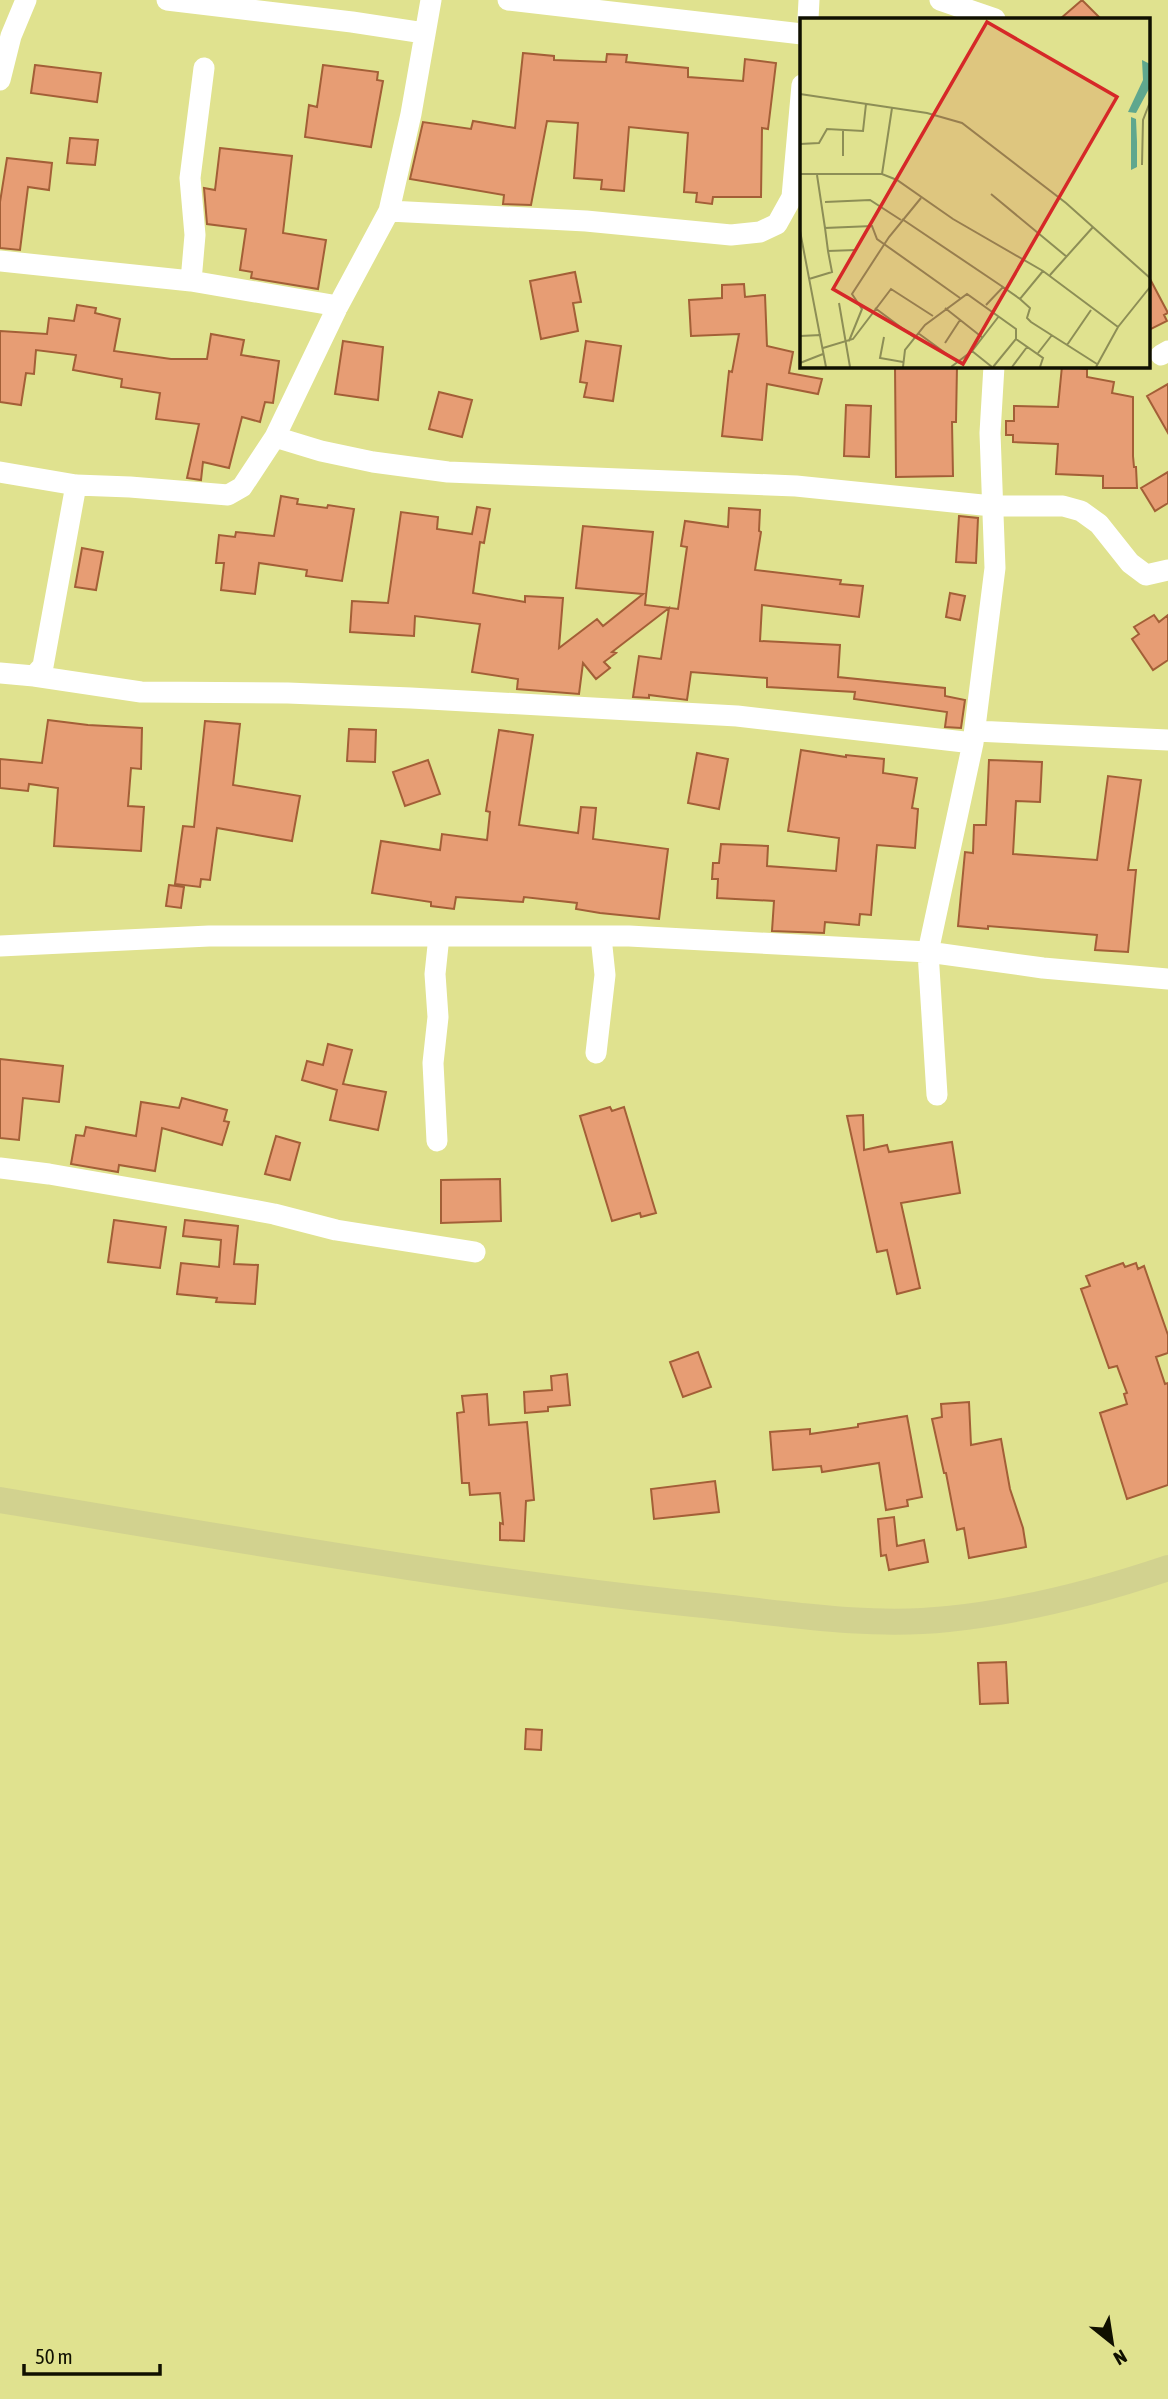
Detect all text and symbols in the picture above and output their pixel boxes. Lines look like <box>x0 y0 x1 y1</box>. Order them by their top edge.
inset map <box>800 18 1150 368</box>
north arrow <box>1077 2308 1147 2378</box>
scale bar <box>24 2332 161 2376</box>
text: 50 m <box>35 2344 73 2368</box>
text: N <box>1110 2345 1131 2370</box>

